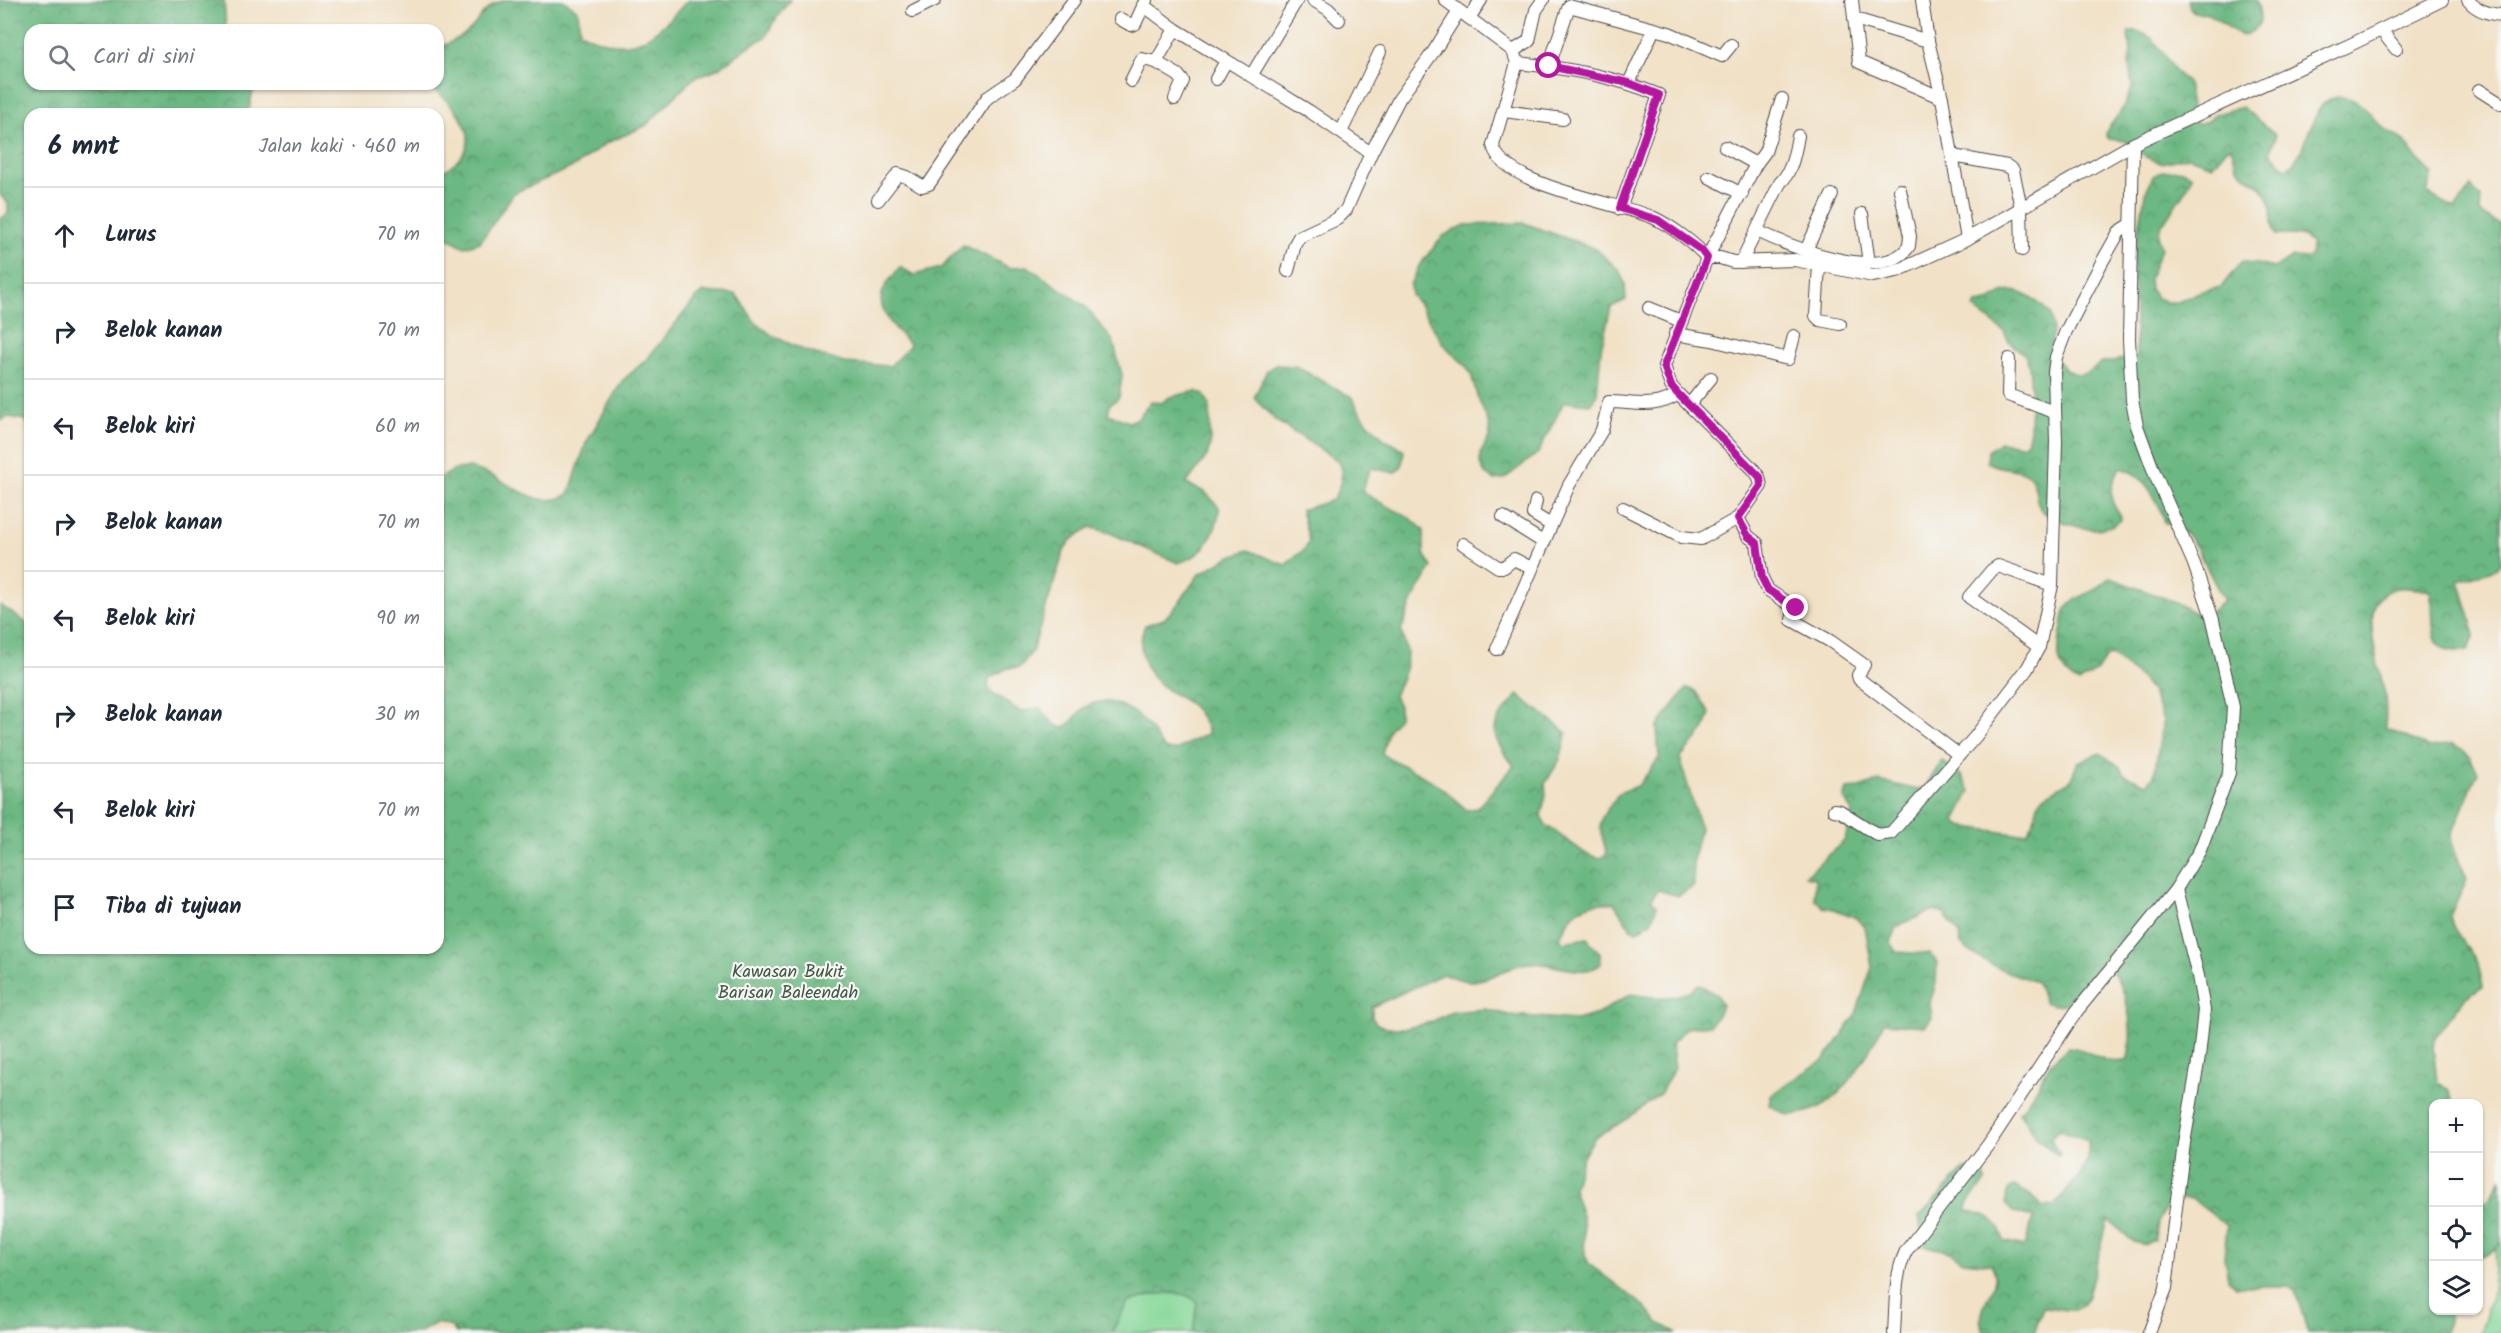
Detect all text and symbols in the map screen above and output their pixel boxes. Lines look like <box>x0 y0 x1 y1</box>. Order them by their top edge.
search box <box>24 24 444 90</box>
text: Cari di sini <box>93 40 194 75</box>
icon: search <box>45 41 78 74</box>
route start <box>1535 52 1561 78</box>
text: 6 mnt <box>48 126 120 168</box>
text: Jalan kaki · 460 m <box>259 131 420 163</box>
text: Lurus <box>105 218 157 253</box>
icon: ahead <box>48 219 81 252</box>
text: 70 m <box>377 219 420 251</box>
text: Belok kanan <box>105 314 222 349</box>
icon: right <box>48 315 81 348</box>
text: 70 m <box>377 315 420 347</box>
text: Belok kiri <box>105 410 195 445</box>
icon: left <box>48 411 81 444</box>
text: 60 m <box>375 411 420 443</box>
text: Belok kanan <box>105 506 222 541</box>
icon: right <box>48 507 81 540</box>
text: 70 m <box>377 507 420 539</box>
route end <box>1782 594 1808 620</box>
text: Belok kiri <box>105 602 195 637</box>
icon: left <box>48 603 81 636</box>
text: 90 m <box>376 603 420 635</box>
text: Belok kanan <box>105 698 222 733</box>
icon: right <box>48 699 81 732</box>
text: 30 m <box>375 699 420 731</box>
text: Belok kiri <box>105 794 195 829</box>
icon: left <box>48 795 81 828</box>
text: 70 m <box>377 795 420 827</box>
text: Tiba di tujuan <box>105 890 241 925</box>
icon: arrive <box>48 891 81 924</box>
park label: Kawasan Bukit Barisan Baleendah <box>718 958 858 1008</box>
map controls <box>2429 1099 2483 1315</box>
button: + <box>2429 1099 2483 1153</box>
button: − <box>2429 1153 2483 1207</box>
button: locate <box>2429 1207 2483 1261</box>
button: layers <box>2429 1261 2483 1315</box>

